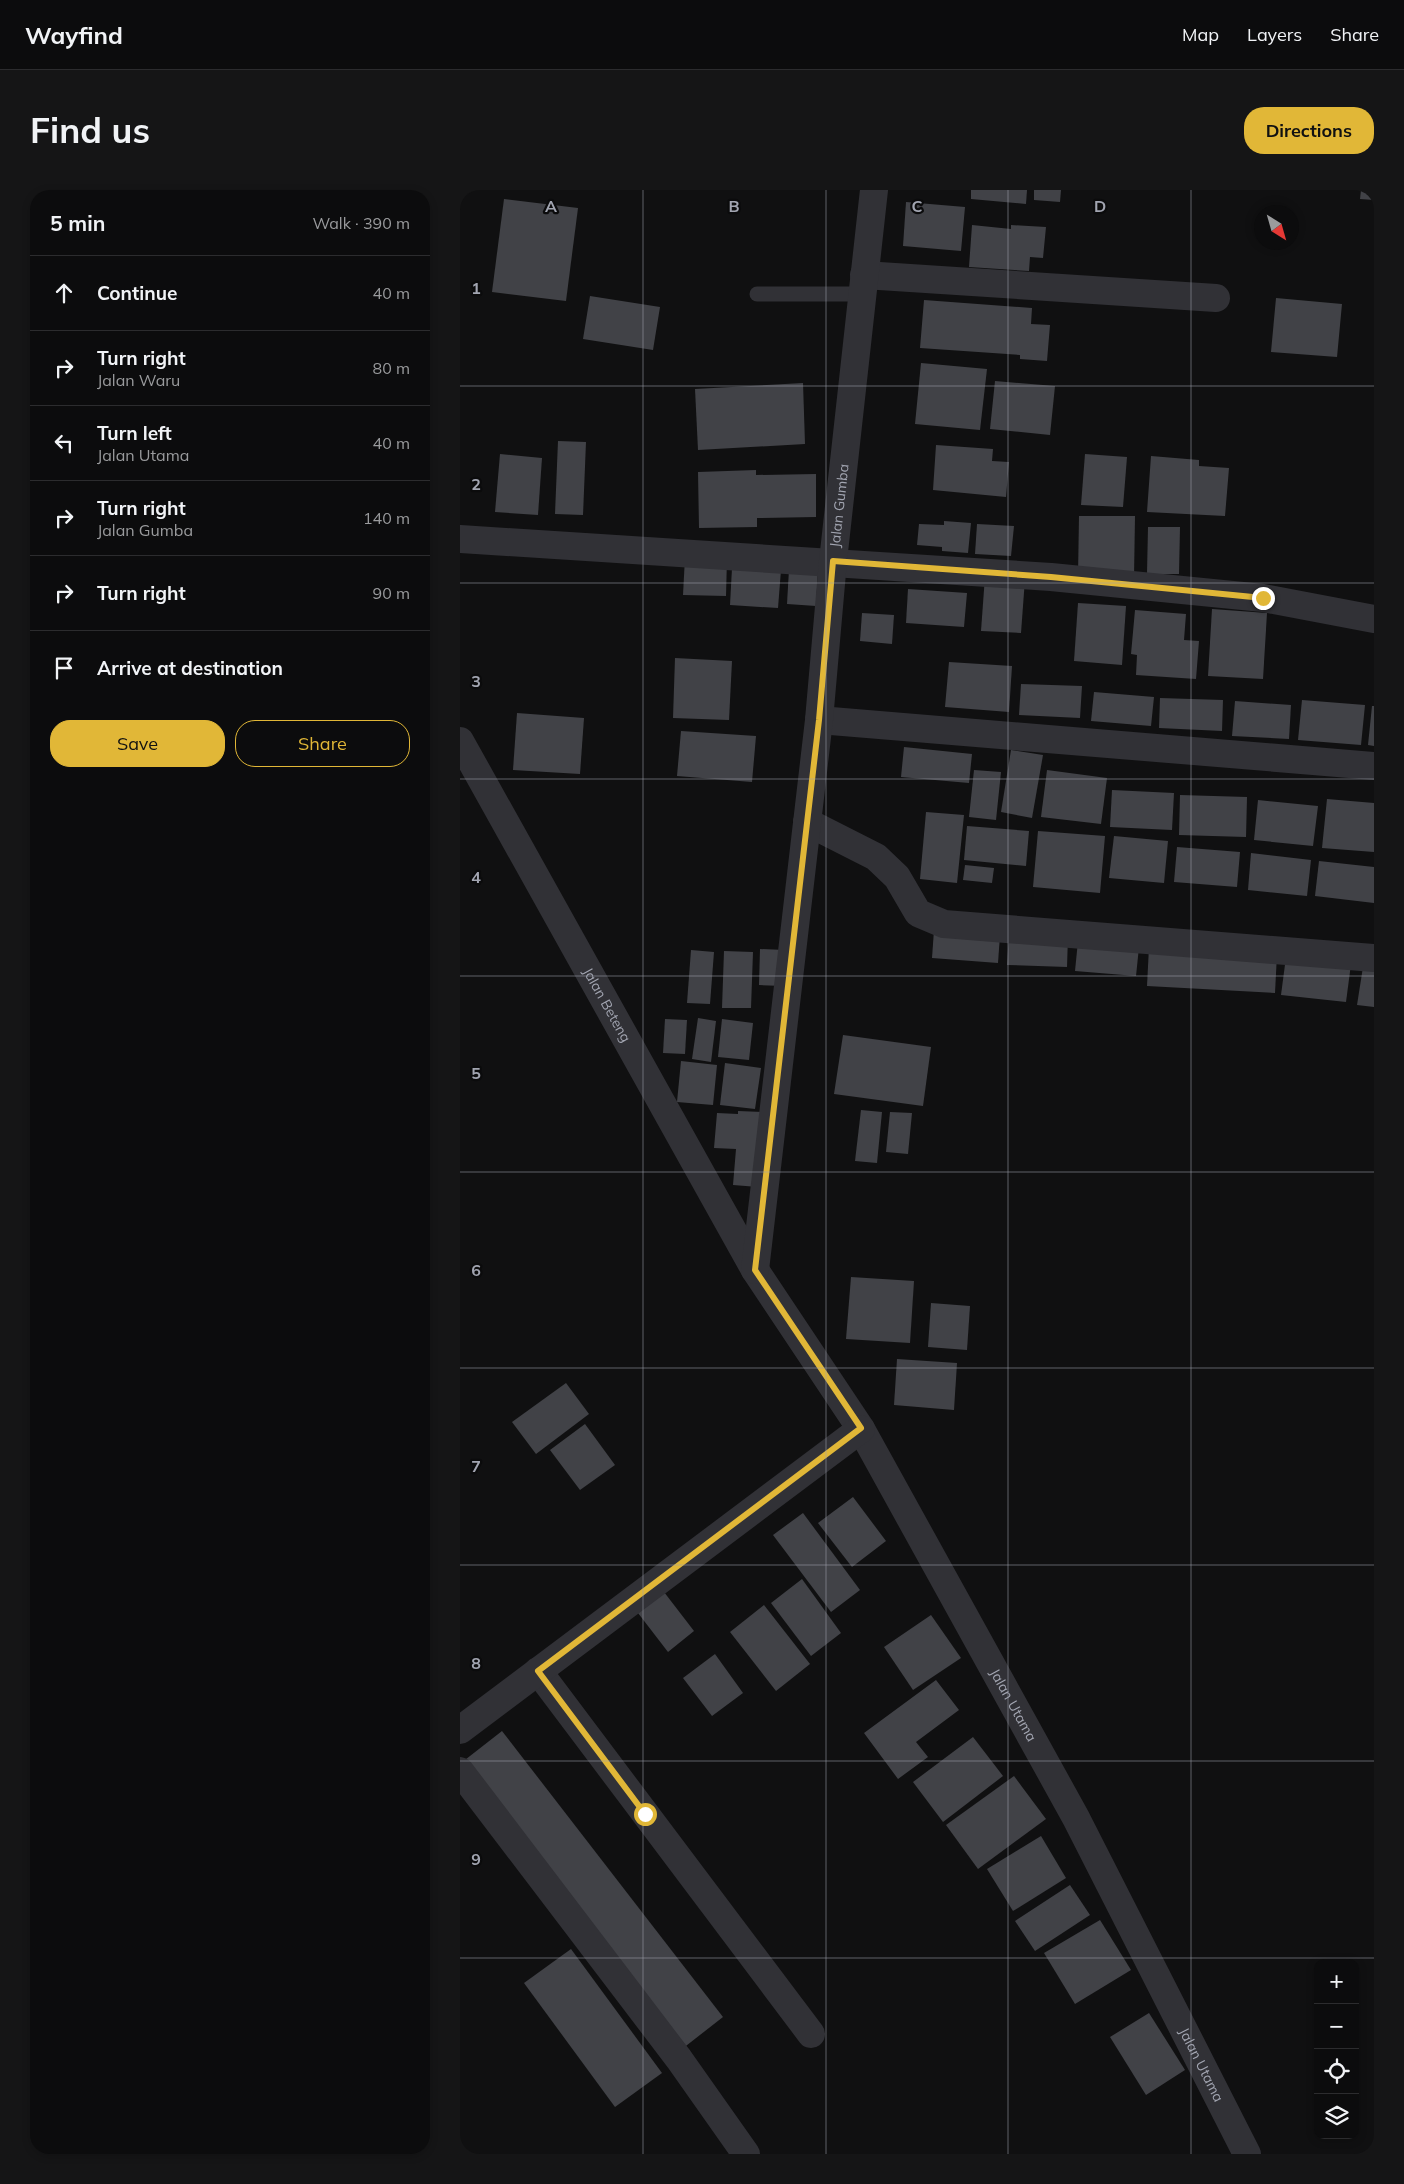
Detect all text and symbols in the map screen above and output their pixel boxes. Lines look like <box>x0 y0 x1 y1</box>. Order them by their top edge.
text: Wayfind <box>25 20 123 50</box>
text: Map <box>1182 23 1219 46</box>
text: Layers <box>1247 23 1302 46</box>
text: Share <box>1330 23 1379 46</box>
button: Directions <box>1244 107 1374 154</box>
text: Find us <box>30 108 150 152</box>
text: A <box>545 196 557 216</box>
text: B <box>728 196 740 216</box>
text: C <box>912 196 923 216</box>
text: D <box>1094 196 1106 216</box>
north arrow <box>1254 205 1299 250</box>
text: 5 min <box>50 210 105 236</box>
text: Walk · 390 m <box>312 213 410 233</box>
text: 1 <box>471 278 481 298</box>
icon: ahead <box>50 279 78 307</box>
text: Continue <box>97 281 177 305</box>
text: 40 m <box>373 283 410 303</box>
text: Turn right <box>97 346 186 370</box>
icon: right <box>50 354 78 382</box>
text: 80 m <box>373 358 410 378</box>
text: Jalan Waru <box>97 370 180 390</box>
text: Turn left <box>97 421 172 445</box>
icon: left <box>50 429 78 457</box>
text: 40 m <box>373 433 410 453</box>
text: Jalan Utama <box>97 445 189 465</box>
street label: Jalan Gumba <box>826 463 853 548</box>
text: 2 <box>471 474 481 494</box>
text: Turn right <box>97 496 186 520</box>
icon: right <box>50 504 78 532</box>
text: 140 m <box>363 508 410 528</box>
text: Jalan Gumba <box>97 520 193 540</box>
icon: right <box>50 579 78 607</box>
text: Turn right <box>97 581 186 605</box>
text: 90 m <box>373 583 410 603</box>
route end <box>1252 587 1275 610</box>
icon: arrive <box>50 654 78 682</box>
text: Arrive at destination <box>97 656 283 680</box>
text: 3 <box>471 671 481 691</box>
button: Save <box>50 720 225 767</box>
button: Share <box>235 720 410 767</box>
text: 4 <box>471 867 481 887</box>
street label: Jalan Beteng <box>579 964 635 1045</box>
text: 5 <box>471 1063 481 1083</box>
text: 6 <box>471 1260 481 1280</box>
text: 7 <box>471 1456 481 1476</box>
text: 8 <box>471 1653 481 1673</box>
street label: Jalan Utama <box>986 1665 1041 1745</box>
route start <box>634 1803 657 1826</box>
text: 9 <box>471 1849 481 1869</box>
map controls <box>1314 1959 1359 2139</box>
button: + <box>1314 1959 1359 2004</box>
button: − <box>1314 2004 1359 2049</box>
street label: Jalan Utama <box>1175 2025 1228 2105</box>
button: locate <box>1314 2049 1359 2094</box>
button: layers <box>1314 2094 1359 2139</box>

